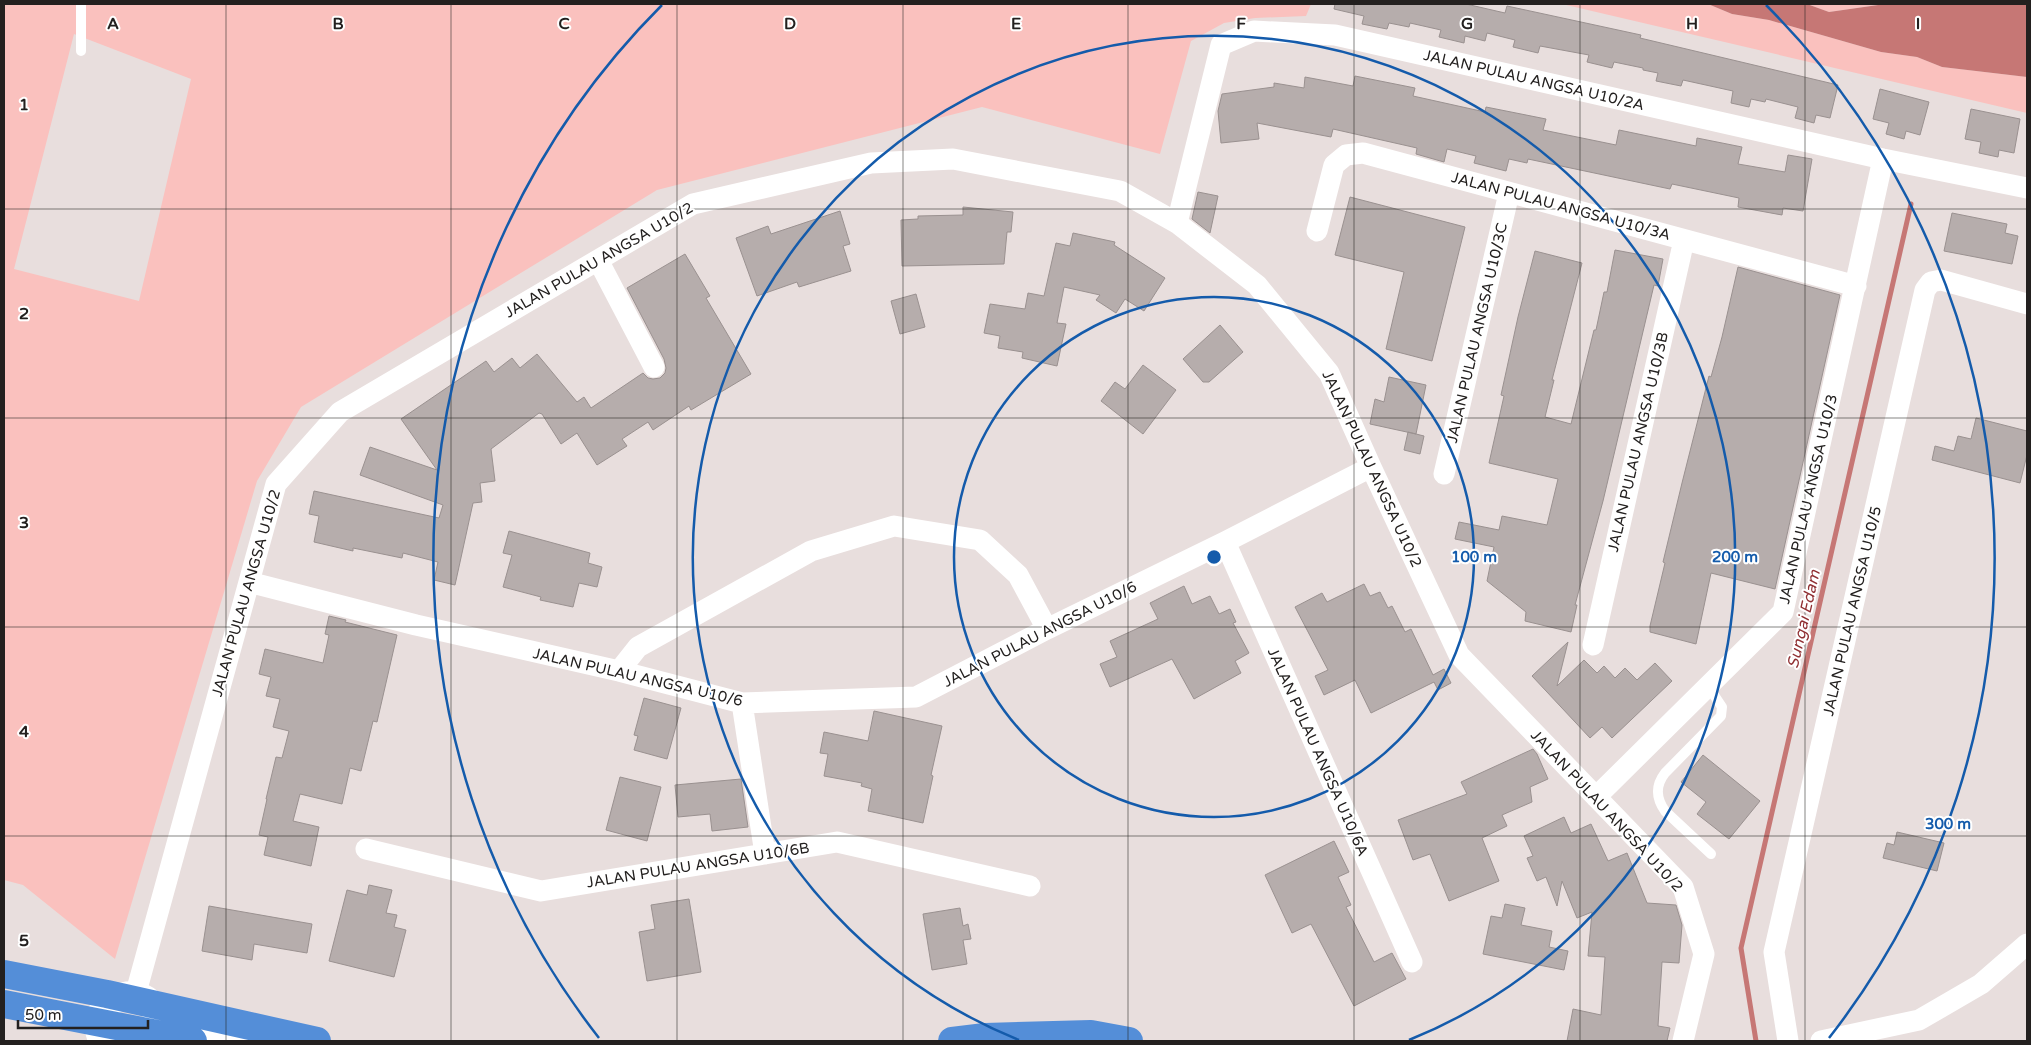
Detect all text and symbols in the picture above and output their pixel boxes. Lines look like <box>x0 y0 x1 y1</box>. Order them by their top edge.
text: A <box>107 14 119 34</box>
text: B <box>332 14 344 34</box>
text: C <box>558 14 570 34</box>
text: D <box>784 14 796 34</box>
text: E <box>1011 14 1021 34</box>
text: F <box>1236 14 1246 34</box>
text: G <box>1461 14 1473 34</box>
text: H <box>1686 14 1698 34</box>
text: I <box>1916 14 1920 34</box>
street label: JALAN PULAU ANGSA U10/2A <box>1422 46 1646 114</box>
text: 1 <box>19 95 29 115</box>
street label: JALAN PULAU ANGSA U10/3A <box>1450 168 1672 244</box>
street label: JALAN PULAU ANGSA U10/2 <box>501 198 697 322</box>
street label: JALAN PULAU ANGSA U10/3C <box>1443 221 1511 445</box>
text: 2 <box>19 304 29 324</box>
street label: JALAN PULAU ANGSA U10/3B <box>1604 330 1672 554</box>
street label: JALAN PULAU ANGSA U10/2 <box>1318 368 1426 570</box>
street label: JALAN PULAU ANGSA U10/3 <box>1775 392 1841 606</box>
street label: JALAN PULAU ANGSA U10/2 <box>208 487 284 699</box>
street label: JALAN PULAU ANGSA U10/5 <box>1819 504 1885 718</box>
text: 3 <box>19 513 29 533</box>
centre of rings <box>1205 548 1223 566</box>
text: 100 m <box>1451 548 1497 566</box>
text: 200 m <box>1712 548 1758 566</box>
water label: Sungai Edam <box>1783 568 1825 670</box>
street label: JALAN PULAU ANGSA U10/6 <box>940 577 1140 691</box>
street label: JALAN PULAU ANGSA U10/6 <box>531 644 745 710</box>
street label: JALAN PULAU ANGSA U10/6A <box>1264 645 1372 859</box>
text: 4 <box>19 722 29 742</box>
street label: JALAN PULAU ANGSA U10/2 <box>1527 726 1687 896</box>
text: 300 m <box>1925 815 1971 833</box>
street label: JALAN PULAU ANGSA U10/6B <box>585 838 811 892</box>
text: 5 <box>19 931 29 951</box>
scale bar <box>18 998 148 1030</box>
text: 50 m <box>25 1006 62 1024</box>

